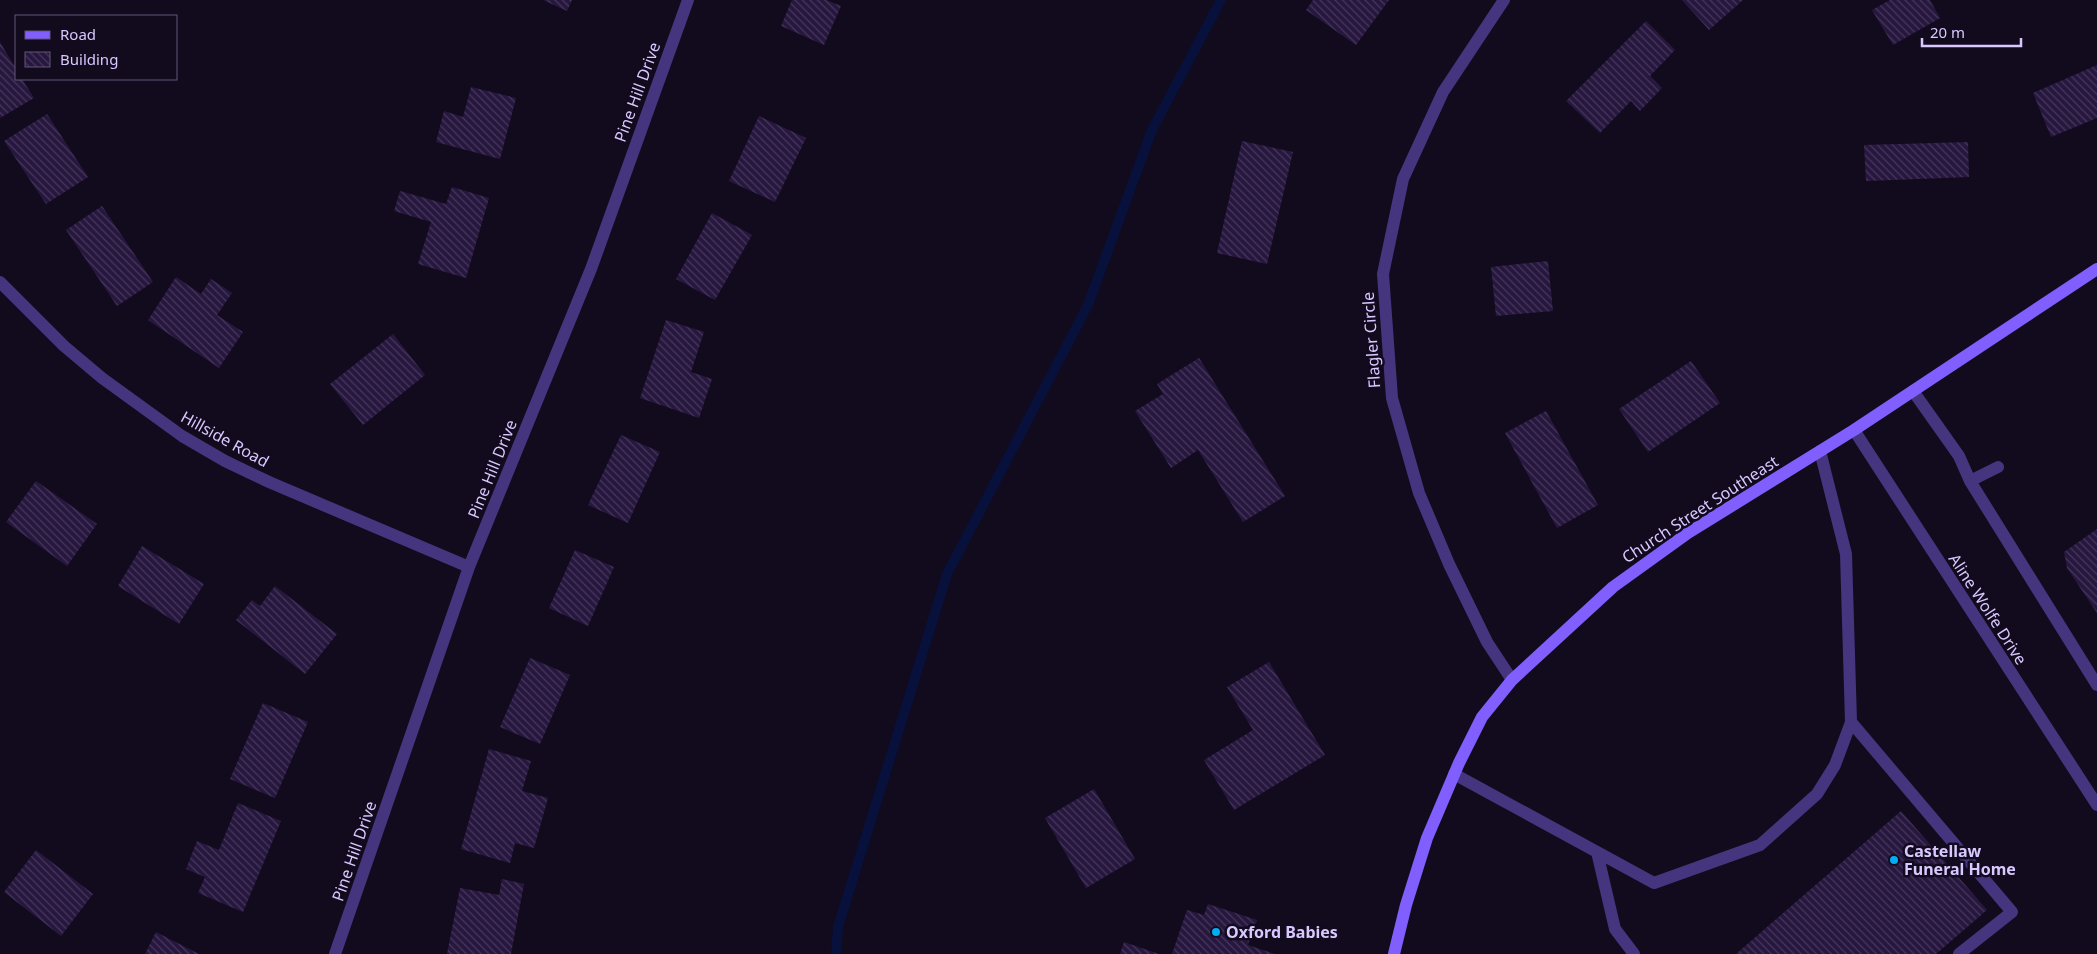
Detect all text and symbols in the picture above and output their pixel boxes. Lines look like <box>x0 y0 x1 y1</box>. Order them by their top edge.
legend <box>15 15 178 80</box>
scale bar <box>1922 15 2021 47</box>
text: 20 m <box>1930 22 1965 42</box>
text: Road <box>60 24 96 44</box>
street label: Pine Hill Drive <box>609 39 665 145</box>
text: Building <box>60 49 118 69</box>
street label: Flagler Circle <box>1357 291 1385 389</box>
street label: Hillside Road <box>177 406 273 472</box>
street label: Pine Hill Drive <box>462 416 522 522</box>
street label: Church Street Southeast <box>1618 450 1783 568</box>
street label: Aline Wolfe Drive <box>1944 549 2032 669</box>
street label: Pine Hill Drive <box>327 798 381 904</box>
place label: Castellaw Funeral Home <box>1904 840 2016 880</box>
marker: Castellaw Funeral Home <box>1888 854 1900 866</box>
place label: Oxford Babies <box>1226 921 1338 943</box>
marker: Oxford Babies <box>1210 926 1222 938</box>

